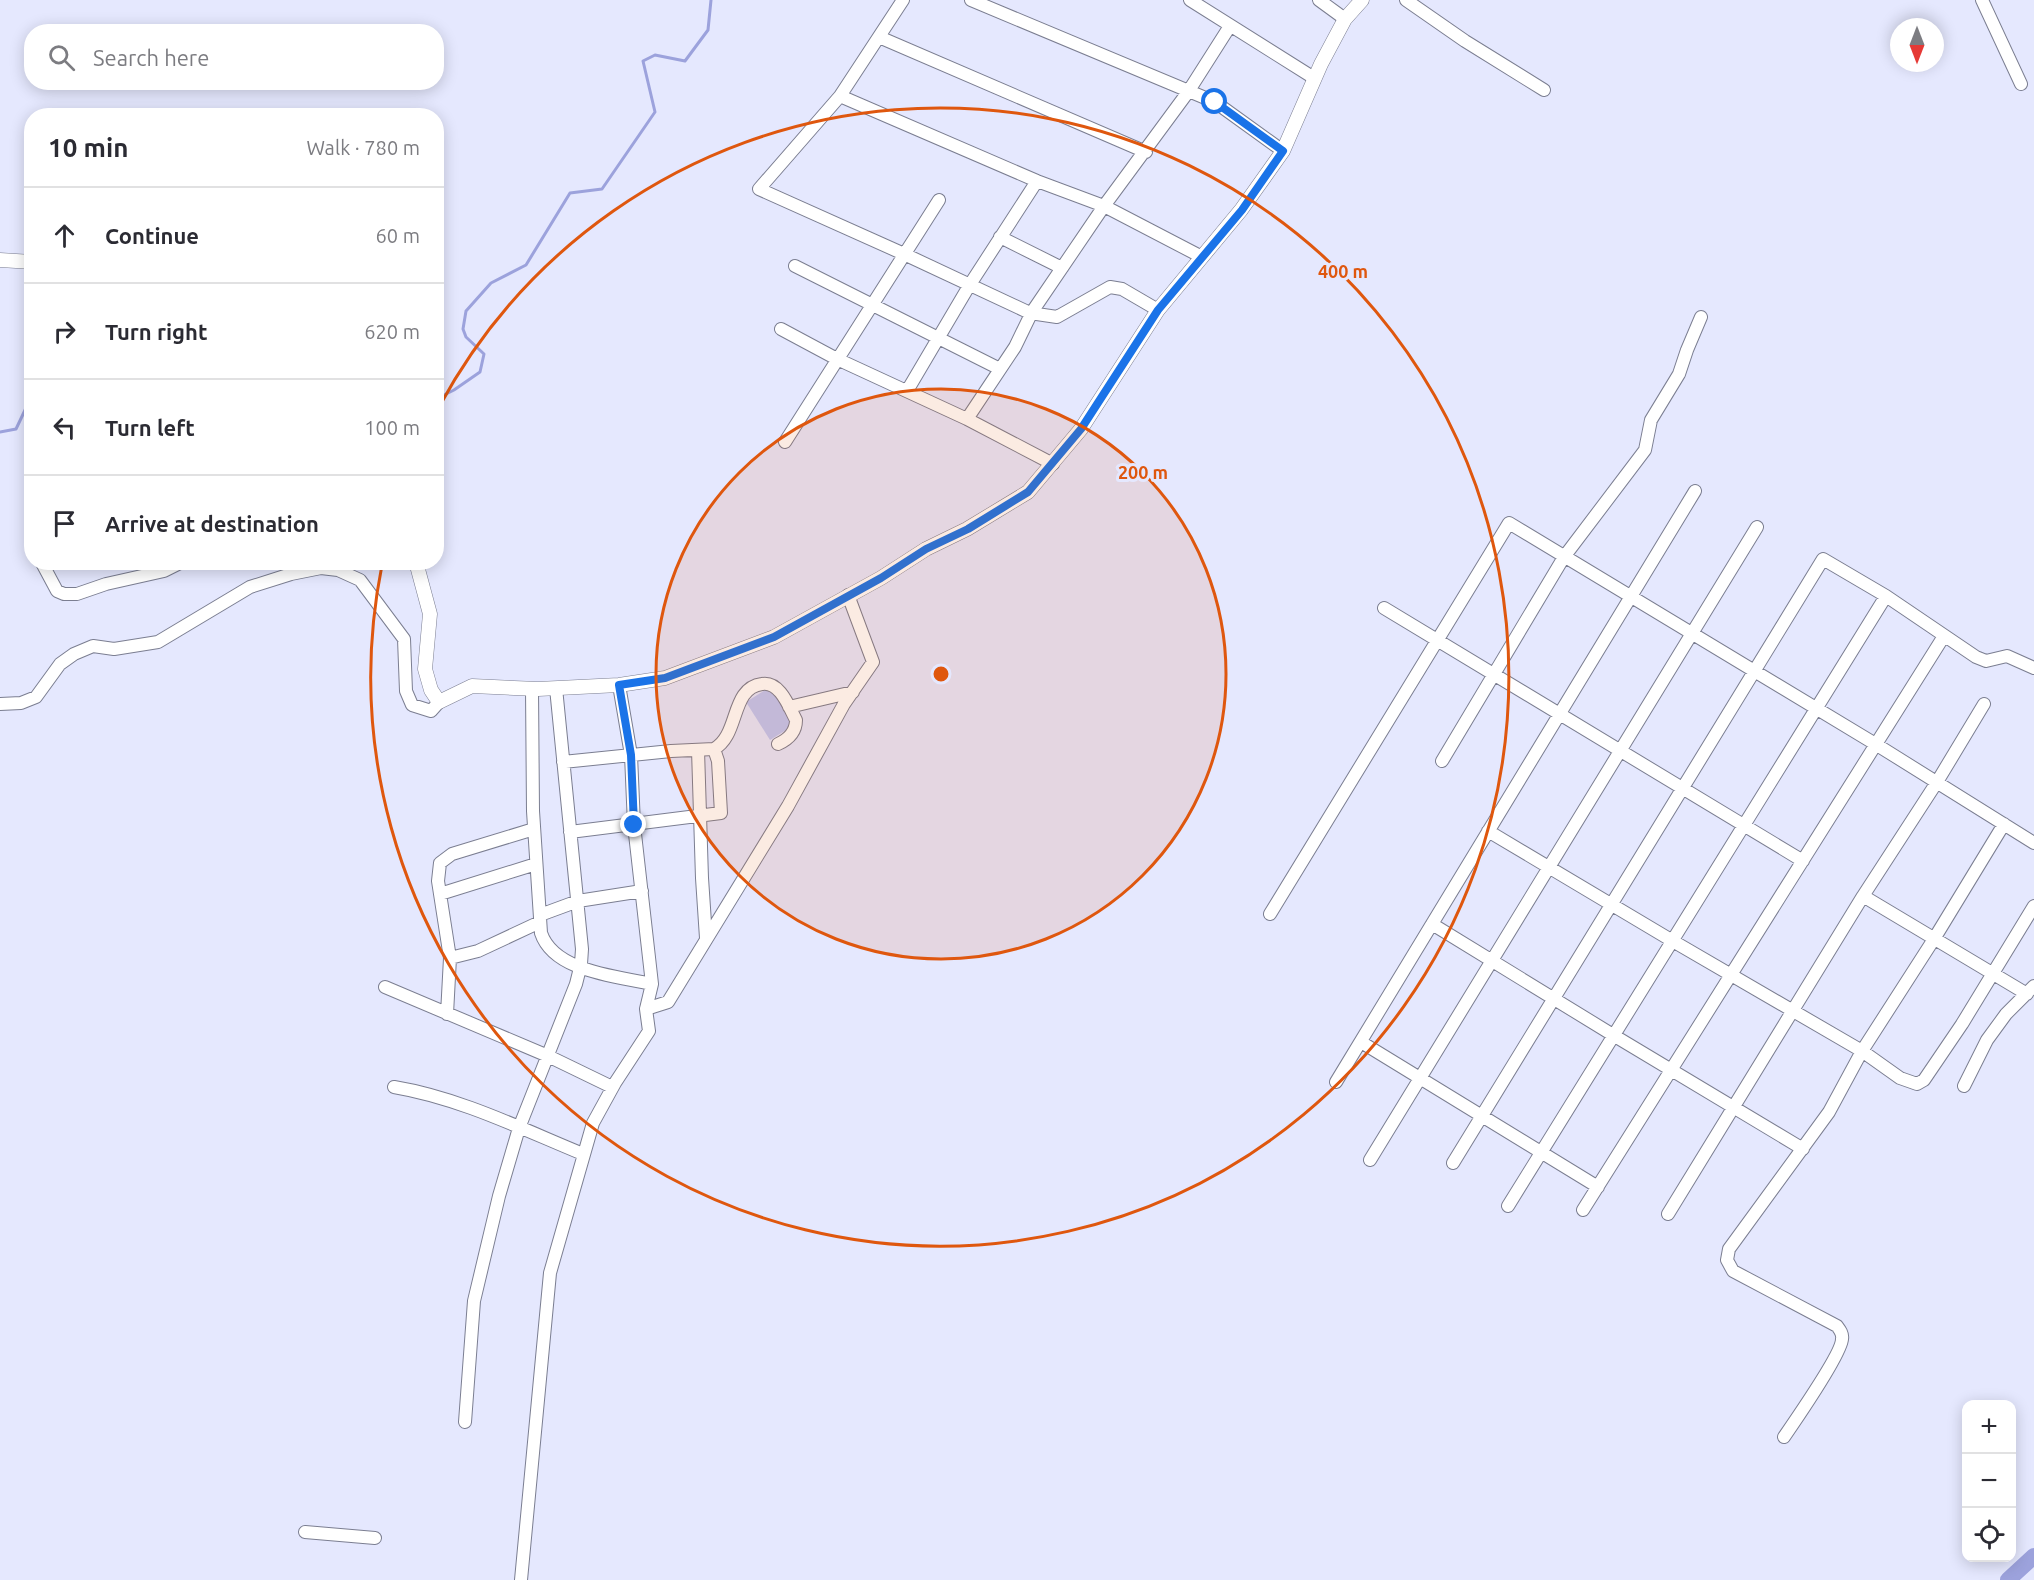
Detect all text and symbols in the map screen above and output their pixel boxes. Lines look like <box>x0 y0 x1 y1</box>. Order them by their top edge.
north arrow <box>1890 18 1944 72</box>
search box <box>24 24 444 90</box>
icon: search <box>45 41 78 74</box>
text: Search here <box>93 45 209 70</box>
route start <box>1201 88 1227 114</box>
text: 10 min <box>48 133 128 162</box>
text: Walk · 780 m <box>307 136 420 159</box>
icon: ahead <box>48 219 81 252</box>
text: Continue <box>105 223 199 248</box>
text: 60 m <box>376 224 420 247</box>
text: 400 m <box>1318 261 1368 281</box>
icon: right <box>48 315 81 348</box>
text: Turn right <box>105 319 207 344</box>
text: 620 m <box>364 320 420 343</box>
icon: left <box>48 411 81 444</box>
text: Turn left <box>105 415 195 440</box>
text: 100 m <box>364 416 420 439</box>
text: 200 m <box>1118 462 1168 482</box>
icon: arrive <box>48 507 81 540</box>
text: Arrive at destination <box>105 511 319 536</box>
centre of rings <box>931 664 951 684</box>
route end <box>620 811 646 837</box>
map controls <box>1962 1400 2016 1562</box>
button: + <box>1962 1400 2016 1454</box>
button: − <box>1962 1454 2016 1508</box>
button: locate <box>1962 1508 2016 1562</box>

